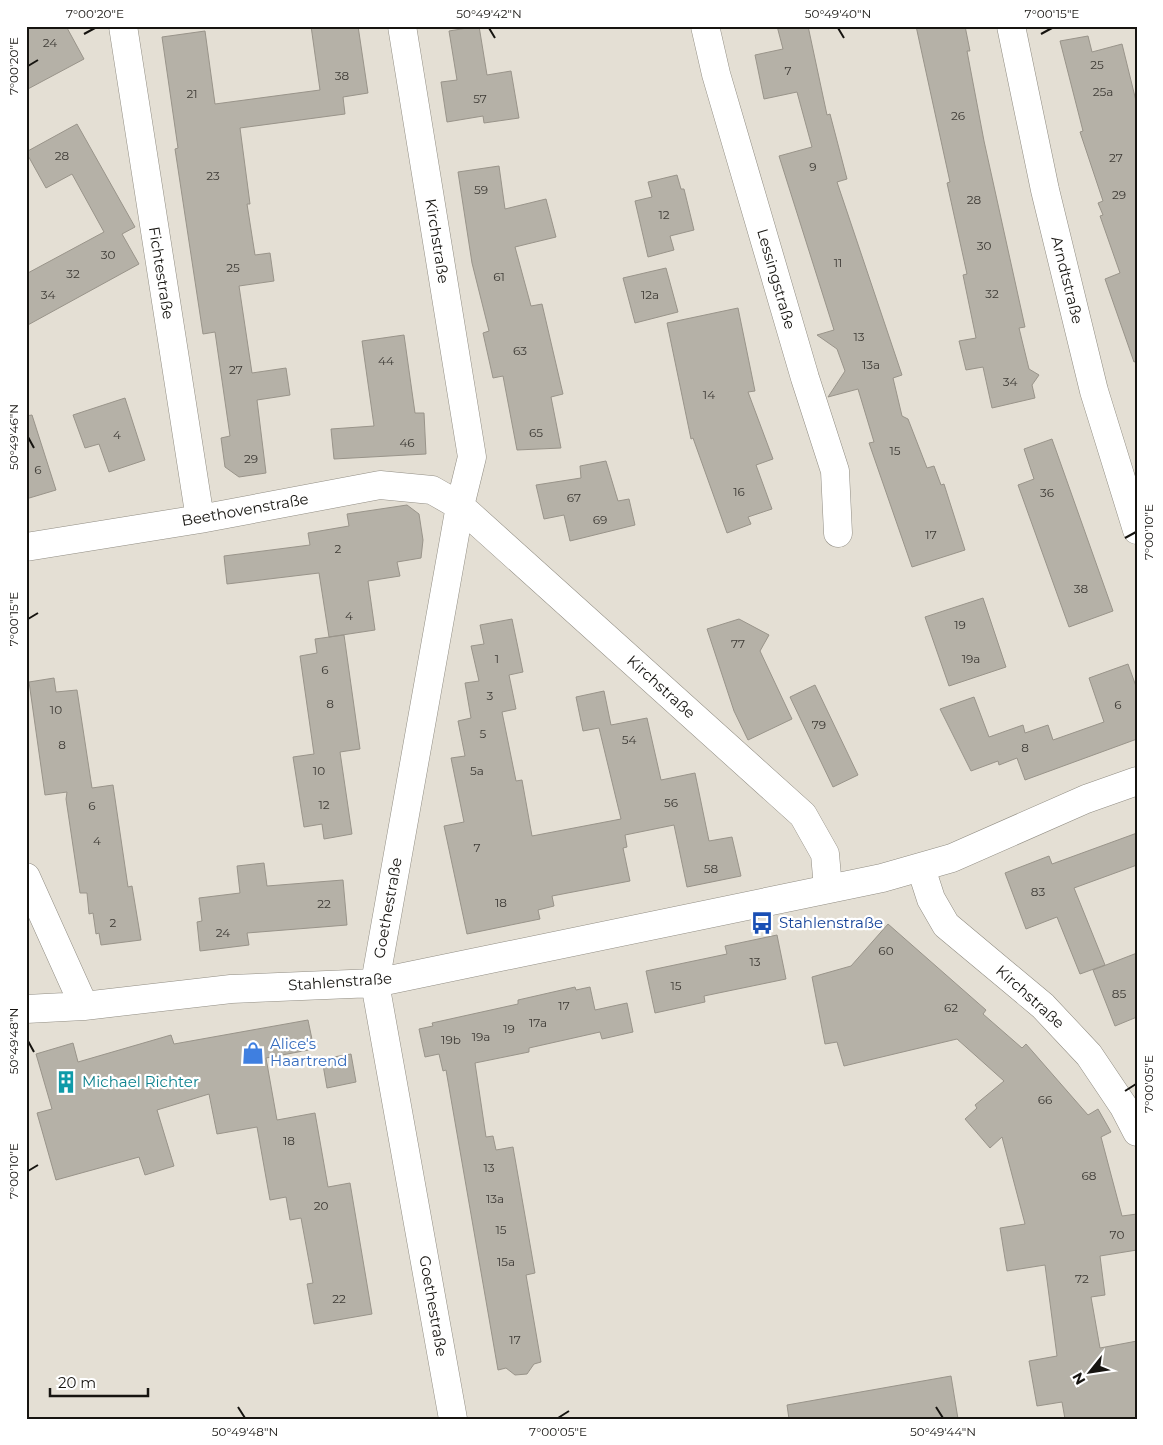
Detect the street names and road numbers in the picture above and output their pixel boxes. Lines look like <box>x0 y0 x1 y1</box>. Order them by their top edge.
street label: Kirchstraße <box>421 197 454 285</box>
street label: Fichtestraße <box>145 225 178 321</box>
street label: Lessingstraße <box>753 226 800 331</box>
street label: Arndtstraße <box>1047 234 1088 326</box>
street label: Beethovenstraße <box>180 489 310 530</box>
street label: Kirchstraße <box>623 651 700 722</box>
street label: Goethestraße <box>369 856 406 960</box>
street label: Kirchstraße <box>992 961 1069 1032</box>
street label: Stahlenstraße <box>287 968 393 995</box>
street label: Goethestraße <box>415 1254 452 1358</box>

